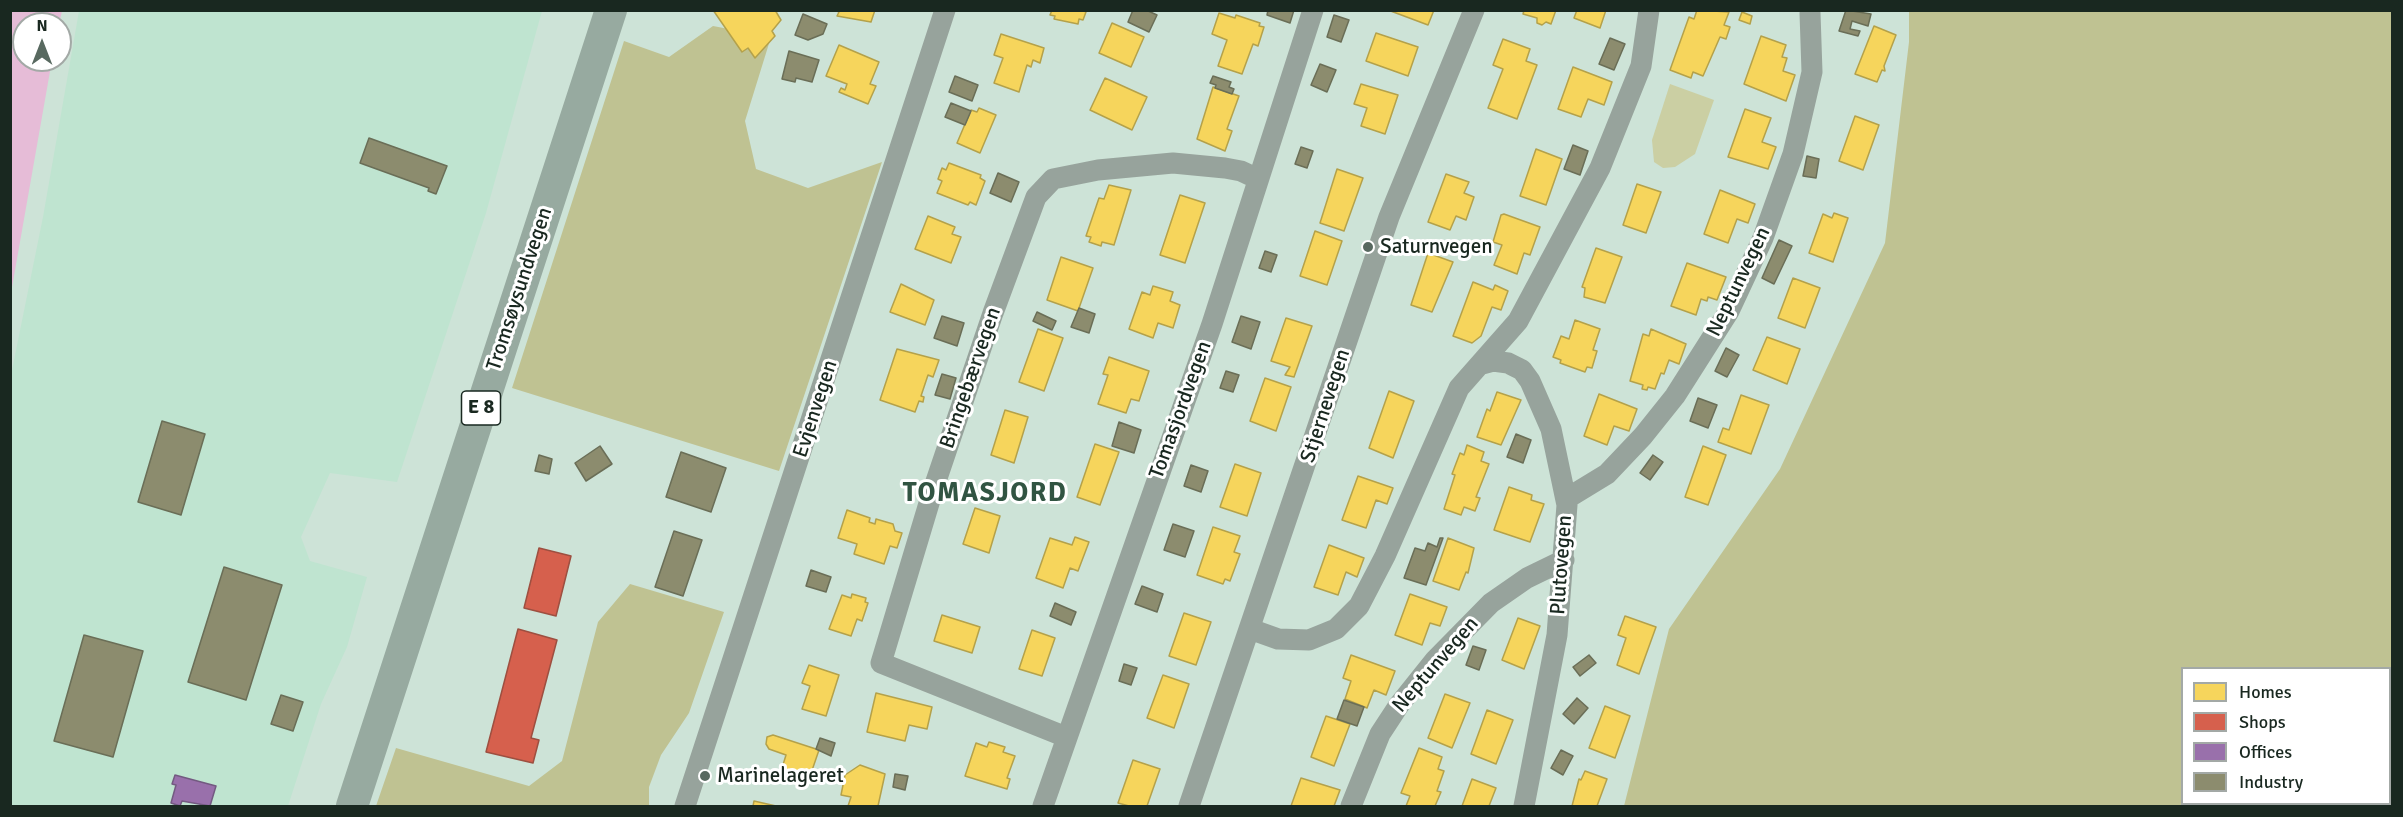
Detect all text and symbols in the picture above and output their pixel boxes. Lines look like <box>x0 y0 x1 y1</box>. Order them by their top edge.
north arrow <box>12 12 72 72</box>
text: N <box>36 16 48 36</box>
street label: Tromsøysundvegen <box>482 204 558 374</box>
street label: Neptunvegen <box>1702 223 1776 341</box>
place label: Saturnvegen <box>1380 234 1493 260</box>
marker: Saturnvegen <box>1361 240 1375 254</box>
street label: Bringebærvegen <box>935 304 1007 452</box>
street label: Tomasjordvegen <box>1144 338 1218 482</box>
street label: Stjernevegen <box>1296 346 1356 466</box>
street label: Evjenvegen <box>788 357 844 461</box>
road number: E 8 <box>462 391 500 425</box>
district label: TOMASJORD <box>903 478 1067 510</box>
street label: Plutovegen <box>1546 514 1578 616</box>
street label: Neptunvegen <box>1388 612 1484 718</box>
legend <box>2181 667 2391 805</box>
text: Homes <box>2239 681 2292 703</box>
text: Shops <box>2239 711 2286 733</box>
text: Offices <box>2239 741 2292 763</box>
place label: Marinelageret <box>717 763 844 789</box>
marker: Marinelageret <box>698 769 712 783</box>
text: Industry <box>2239 771 2303 793</box>

